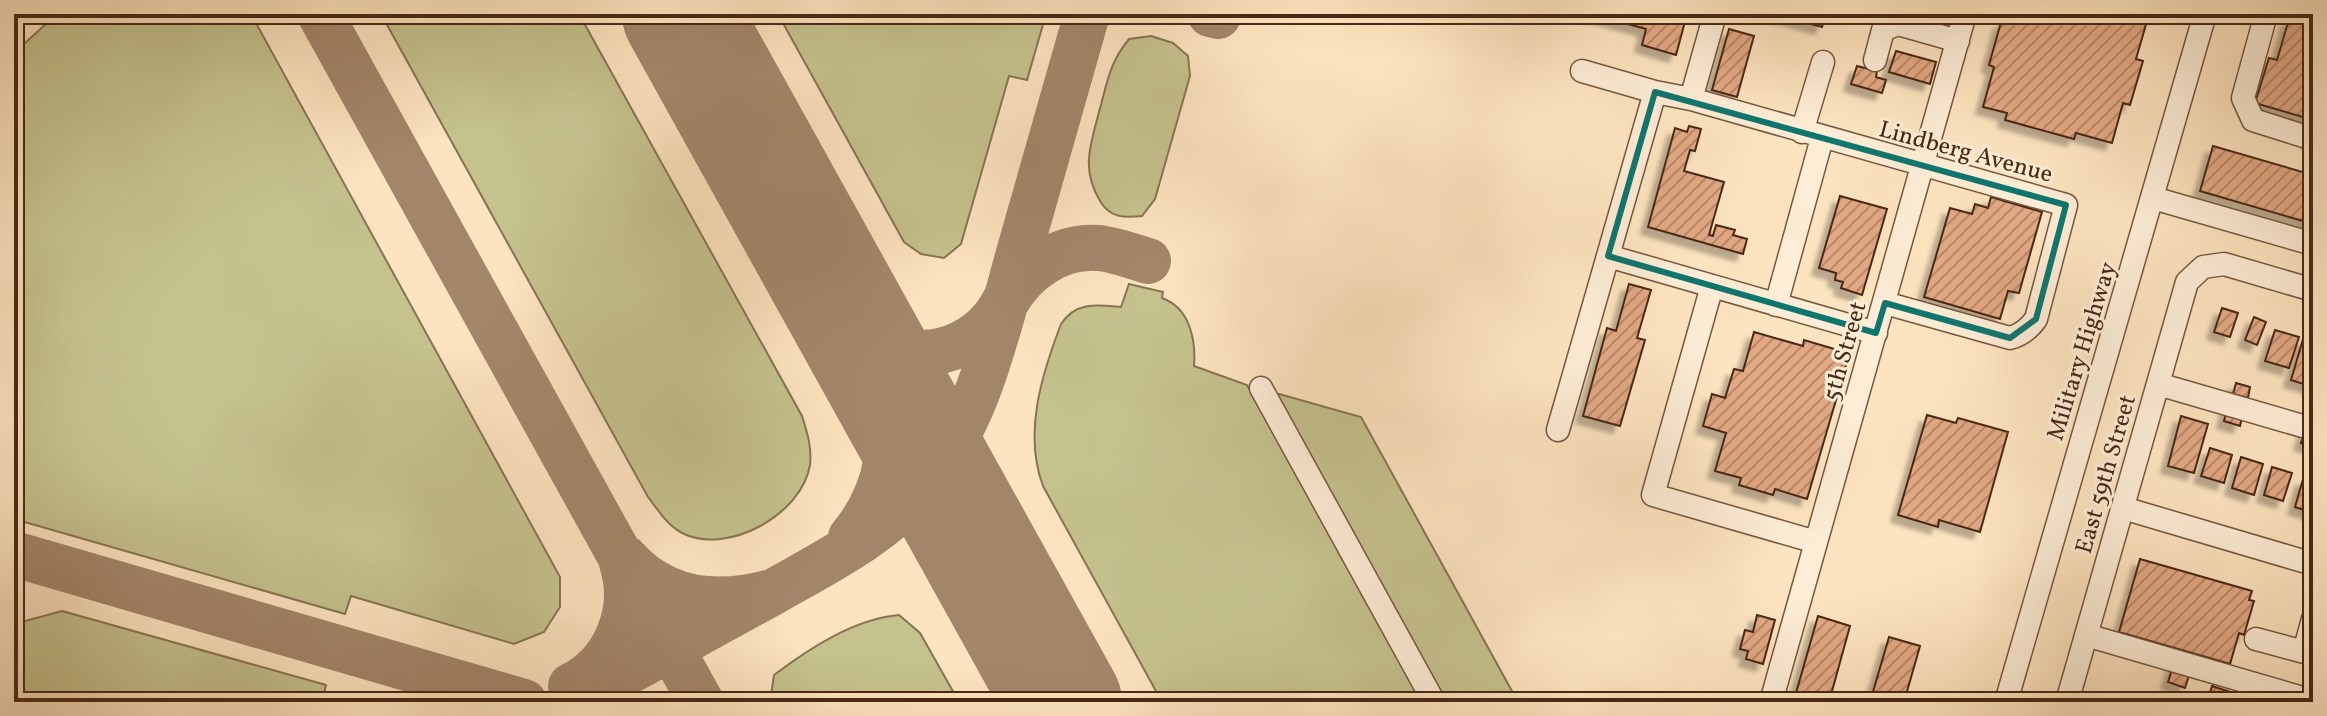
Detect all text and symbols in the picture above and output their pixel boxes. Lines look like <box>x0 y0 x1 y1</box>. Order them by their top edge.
street label: Lindberg Avenue <box>1875 113 2056 192</box>
street label: Military Highway <box>2040 258 2126 445</box>
street label: 5th Street <box>1816 298 1876 405</box>
street label: East 59th Street <box>2068 391 2146 558</box>

